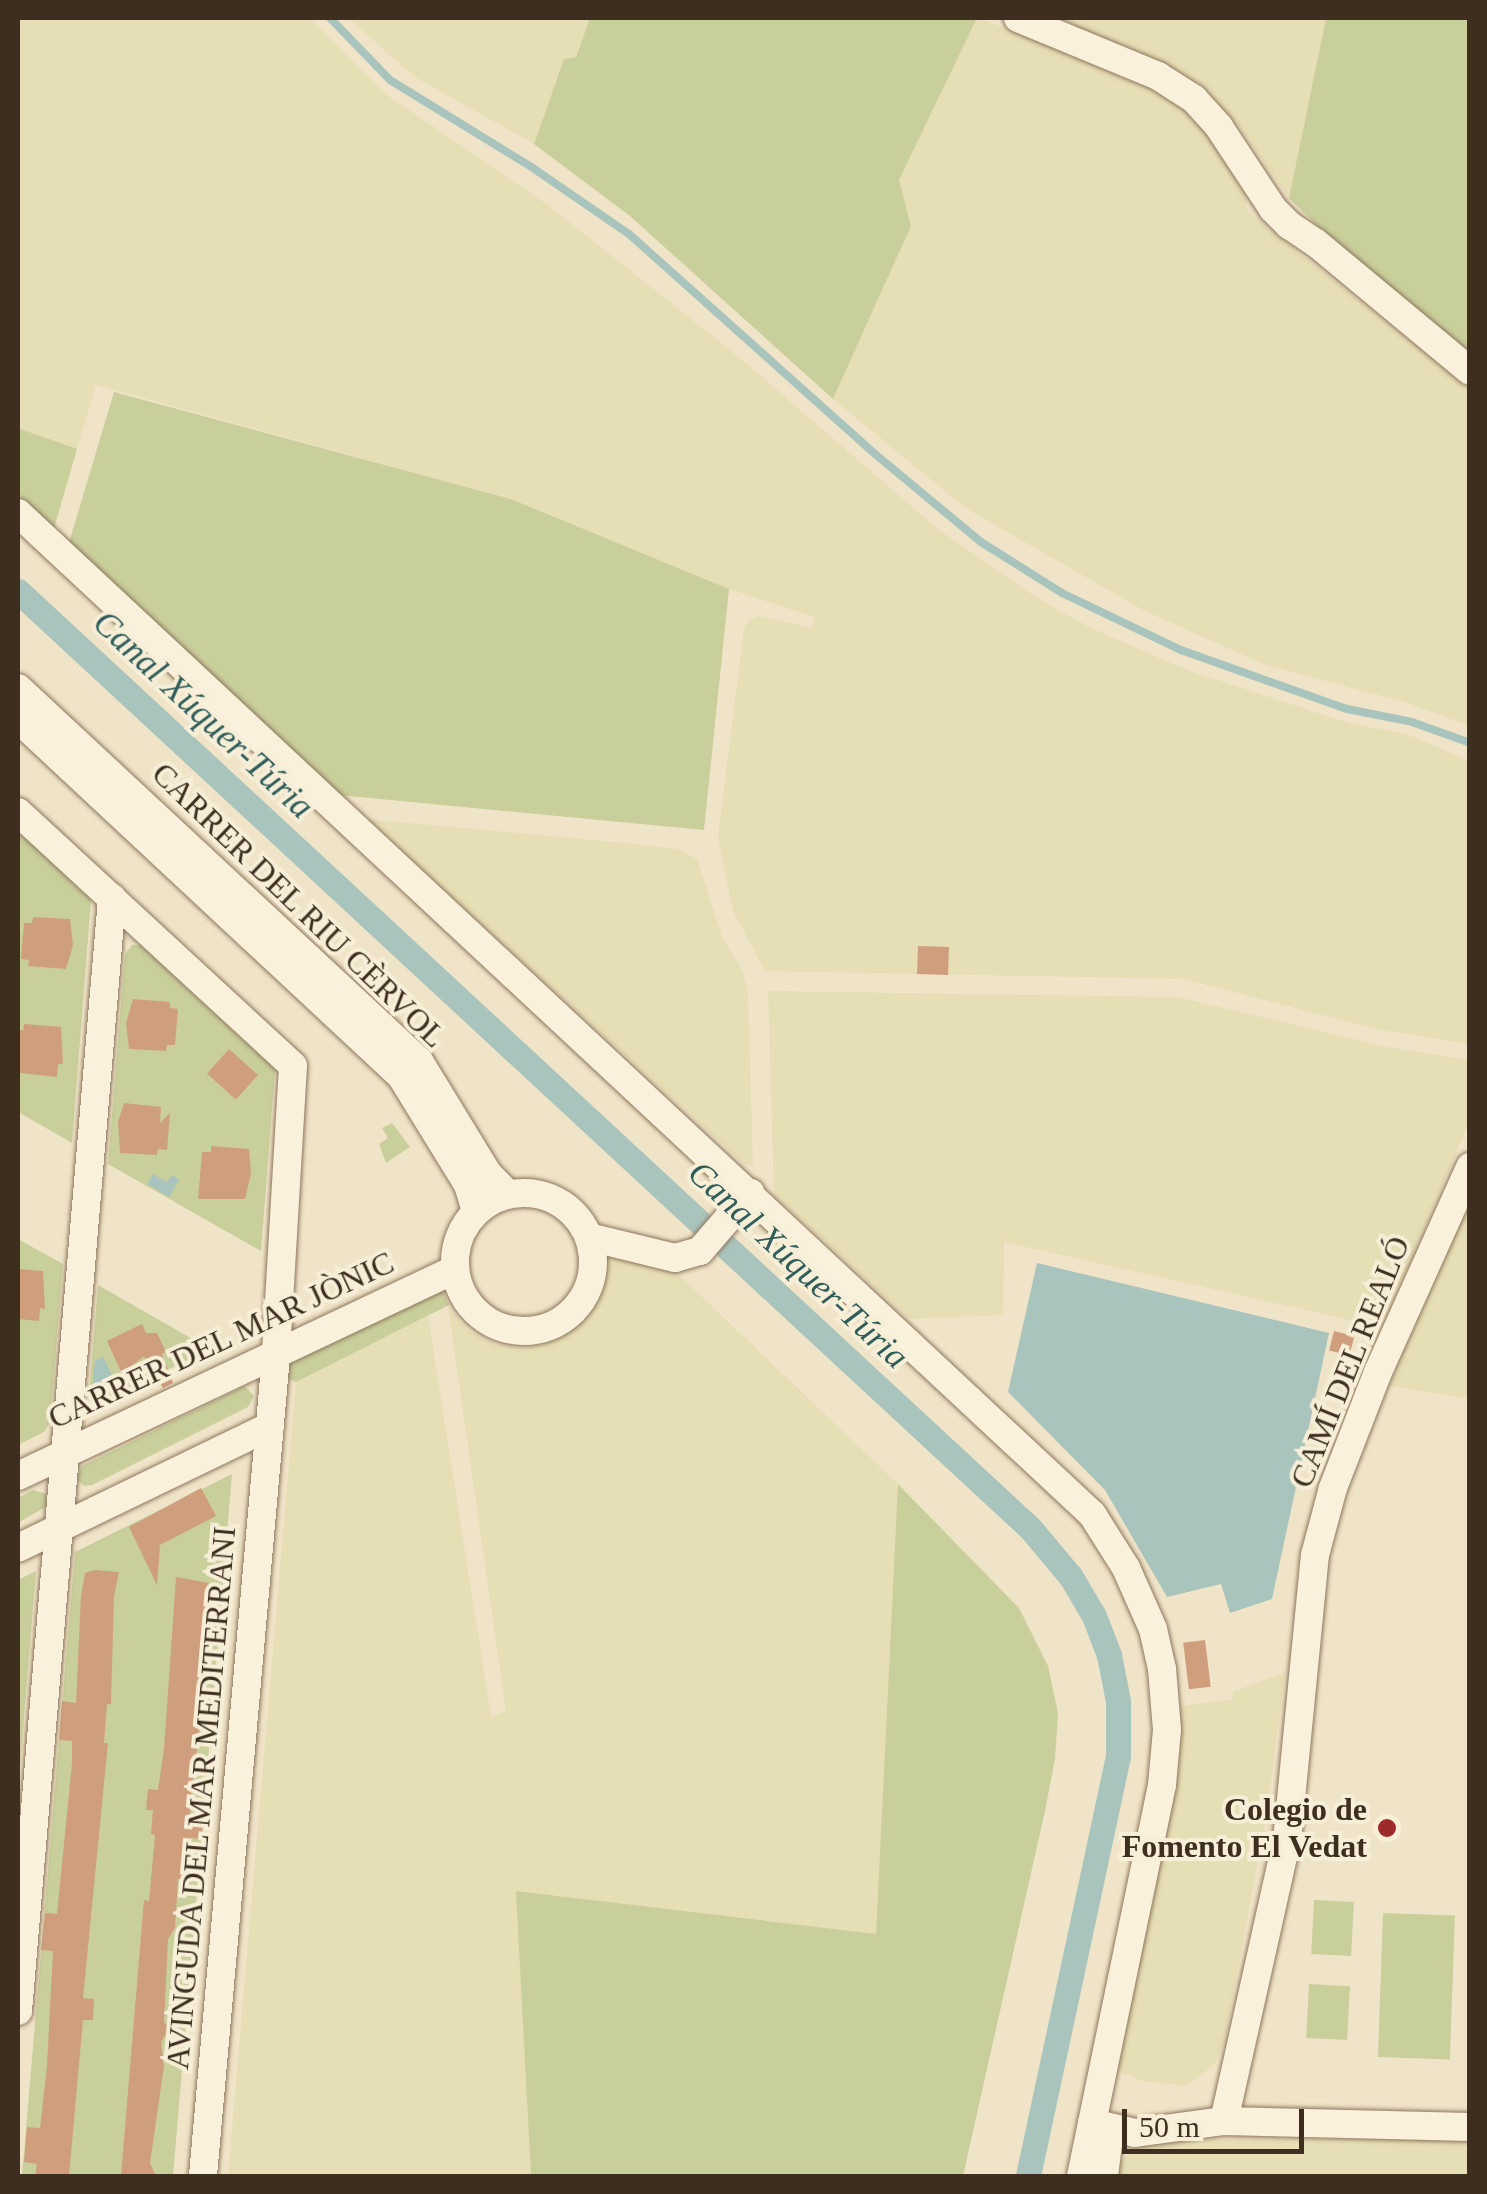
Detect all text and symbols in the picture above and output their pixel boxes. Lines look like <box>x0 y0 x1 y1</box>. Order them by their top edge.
water label: Canal Xúquer-Túria <box>84 602 322 828</box>
street label: CARRER DEL RIU CÈRVOL <box>144 754 454 1056</box>
water label: Canal Xúquer-Túria <box>679 1152 917 1378</box>
street label: CAMÍ DEL REALÓ <box>1282 1230 1418 1494</box>
street label: CARRER DEL MAR JÒNIC <box>42 1243 400 1437</box>
street label: AVINGUDA DEL MAR MEDITERRANI <box>158 1523 244 2073</box>
place label: Colegio de Fomento El Vedat <box>1121 1791 1367 1866</box>
marker: Colegio de Fomento El Vedat <box>1376 1817 1398 1839</box>
scale bar <box>1127 2089 1310 2151</box>
text: 50 m <box>1139 2110 1200 2143</box>

